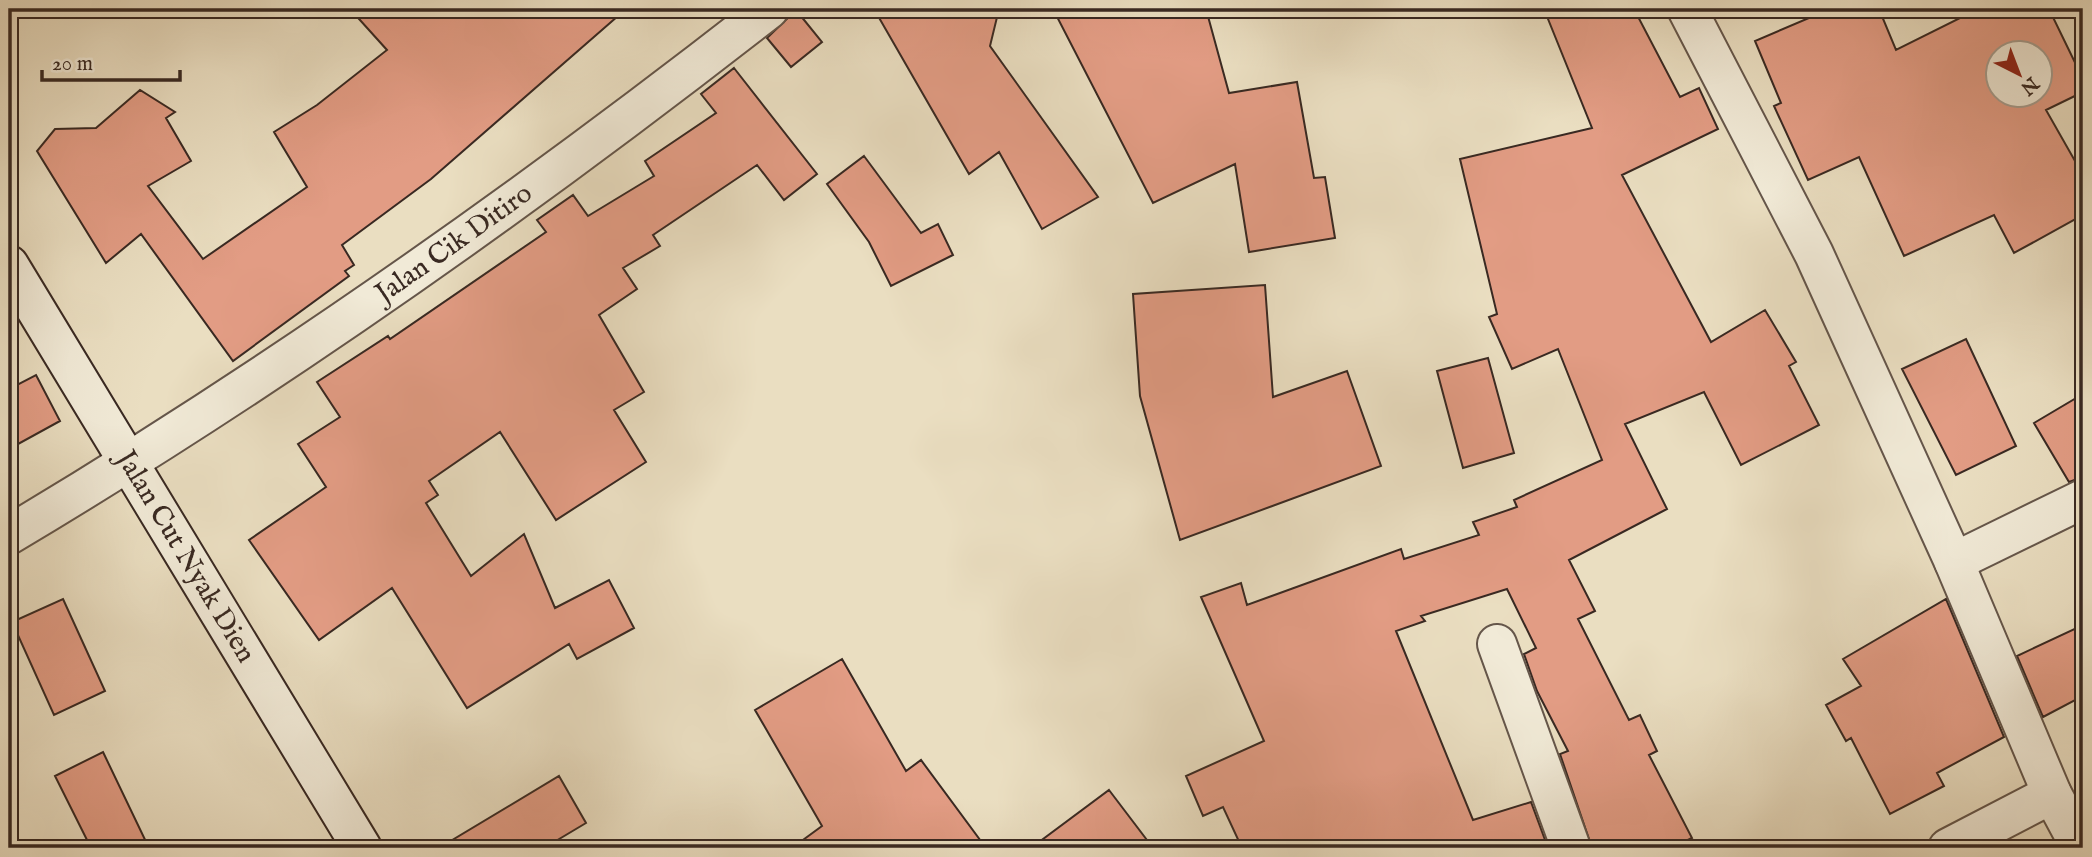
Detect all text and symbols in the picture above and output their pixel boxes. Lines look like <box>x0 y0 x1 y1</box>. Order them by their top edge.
scale bar <box>42 38 180 82</box>
north arrow <box>1983 38 2054 108</box>
text: 20 m <box>52 51 93 78</box>
text: N <box>2014 70 2044 100</box>
street label: Jalan Cik Ditiro <box>366 176 539 313</box>
street label: Jalan Cut Nyak Dien <box>106 442 263 669</box>

